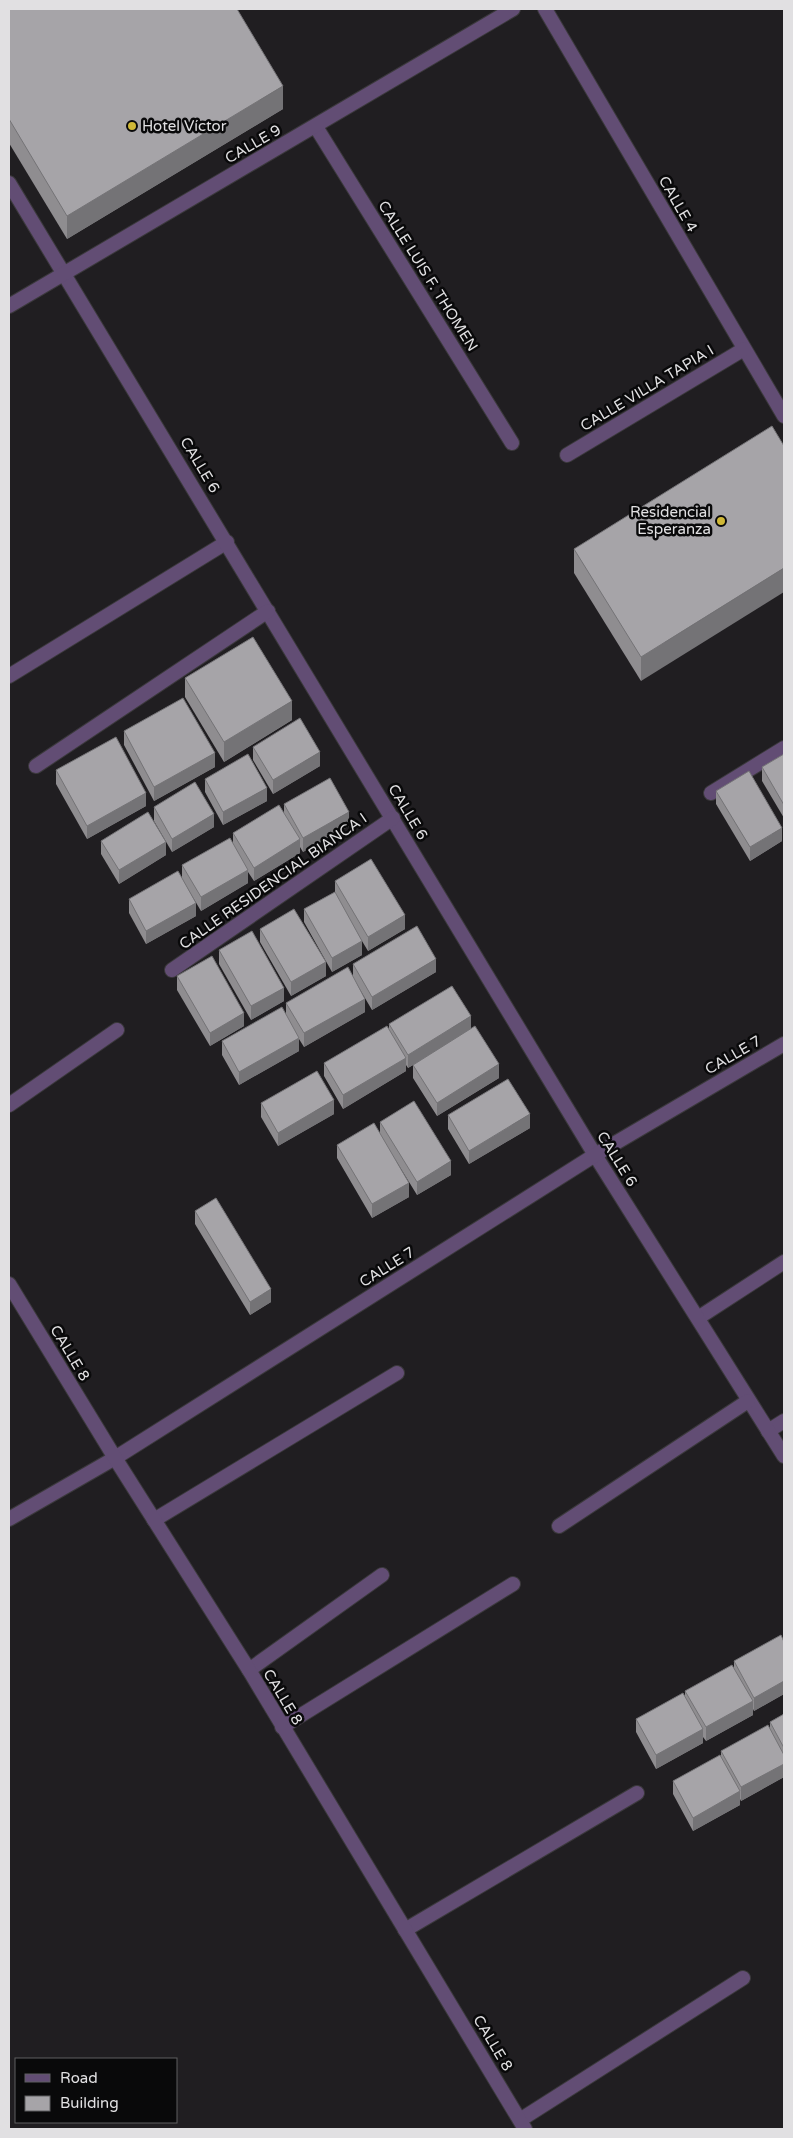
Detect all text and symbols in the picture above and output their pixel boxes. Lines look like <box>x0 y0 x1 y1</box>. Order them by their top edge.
place label: Hotel Víctor <box>142 117 227 135</box>
marker: Hotel Víctor <box>126 120 138 132</box>
street label: CALLE 9 <box>222 121 284 167</box>
street label: CALLE 4 <box>655 173 701 235</box>
street label: CALLE LUIS F. THOMEN <box>374 197 482 355</box>
street label: CALLE VILLA TAPIA I <box>577 341 717 435</box>
street label: CALLE 6 <box>176 434 224 496</box>
place label: Residencial Esperanza <box>630 503 711 538</box>
marker: Residencial Esperanza <box>715 515 727 527</box>
street label: CALLE 6 <box>384 781 432 843</box>
street label: CALLE RESIDENCIAL BIANCA I <box>176 809 370 953</box>
street label: CALLE 7 <box>702 1032 764 1078</box>
street label: CALLE 6 <box>593 1128 641 1190</box>
street label: CALLE 7 <box>356 1243 418 1291</box>
street label: CALLE 8 <box>46 1322 94 1384</box>
street label: CALLE 8 <box>259 1666 307 1728</box>
street label: CALLE 8 <box>469 2012 517 2074</box>
legend <box>15 2058 178 2123</box>
text: Road <box>60 2069 98 2087</box>
text: Building <box>60 2094 119 2112</box>

